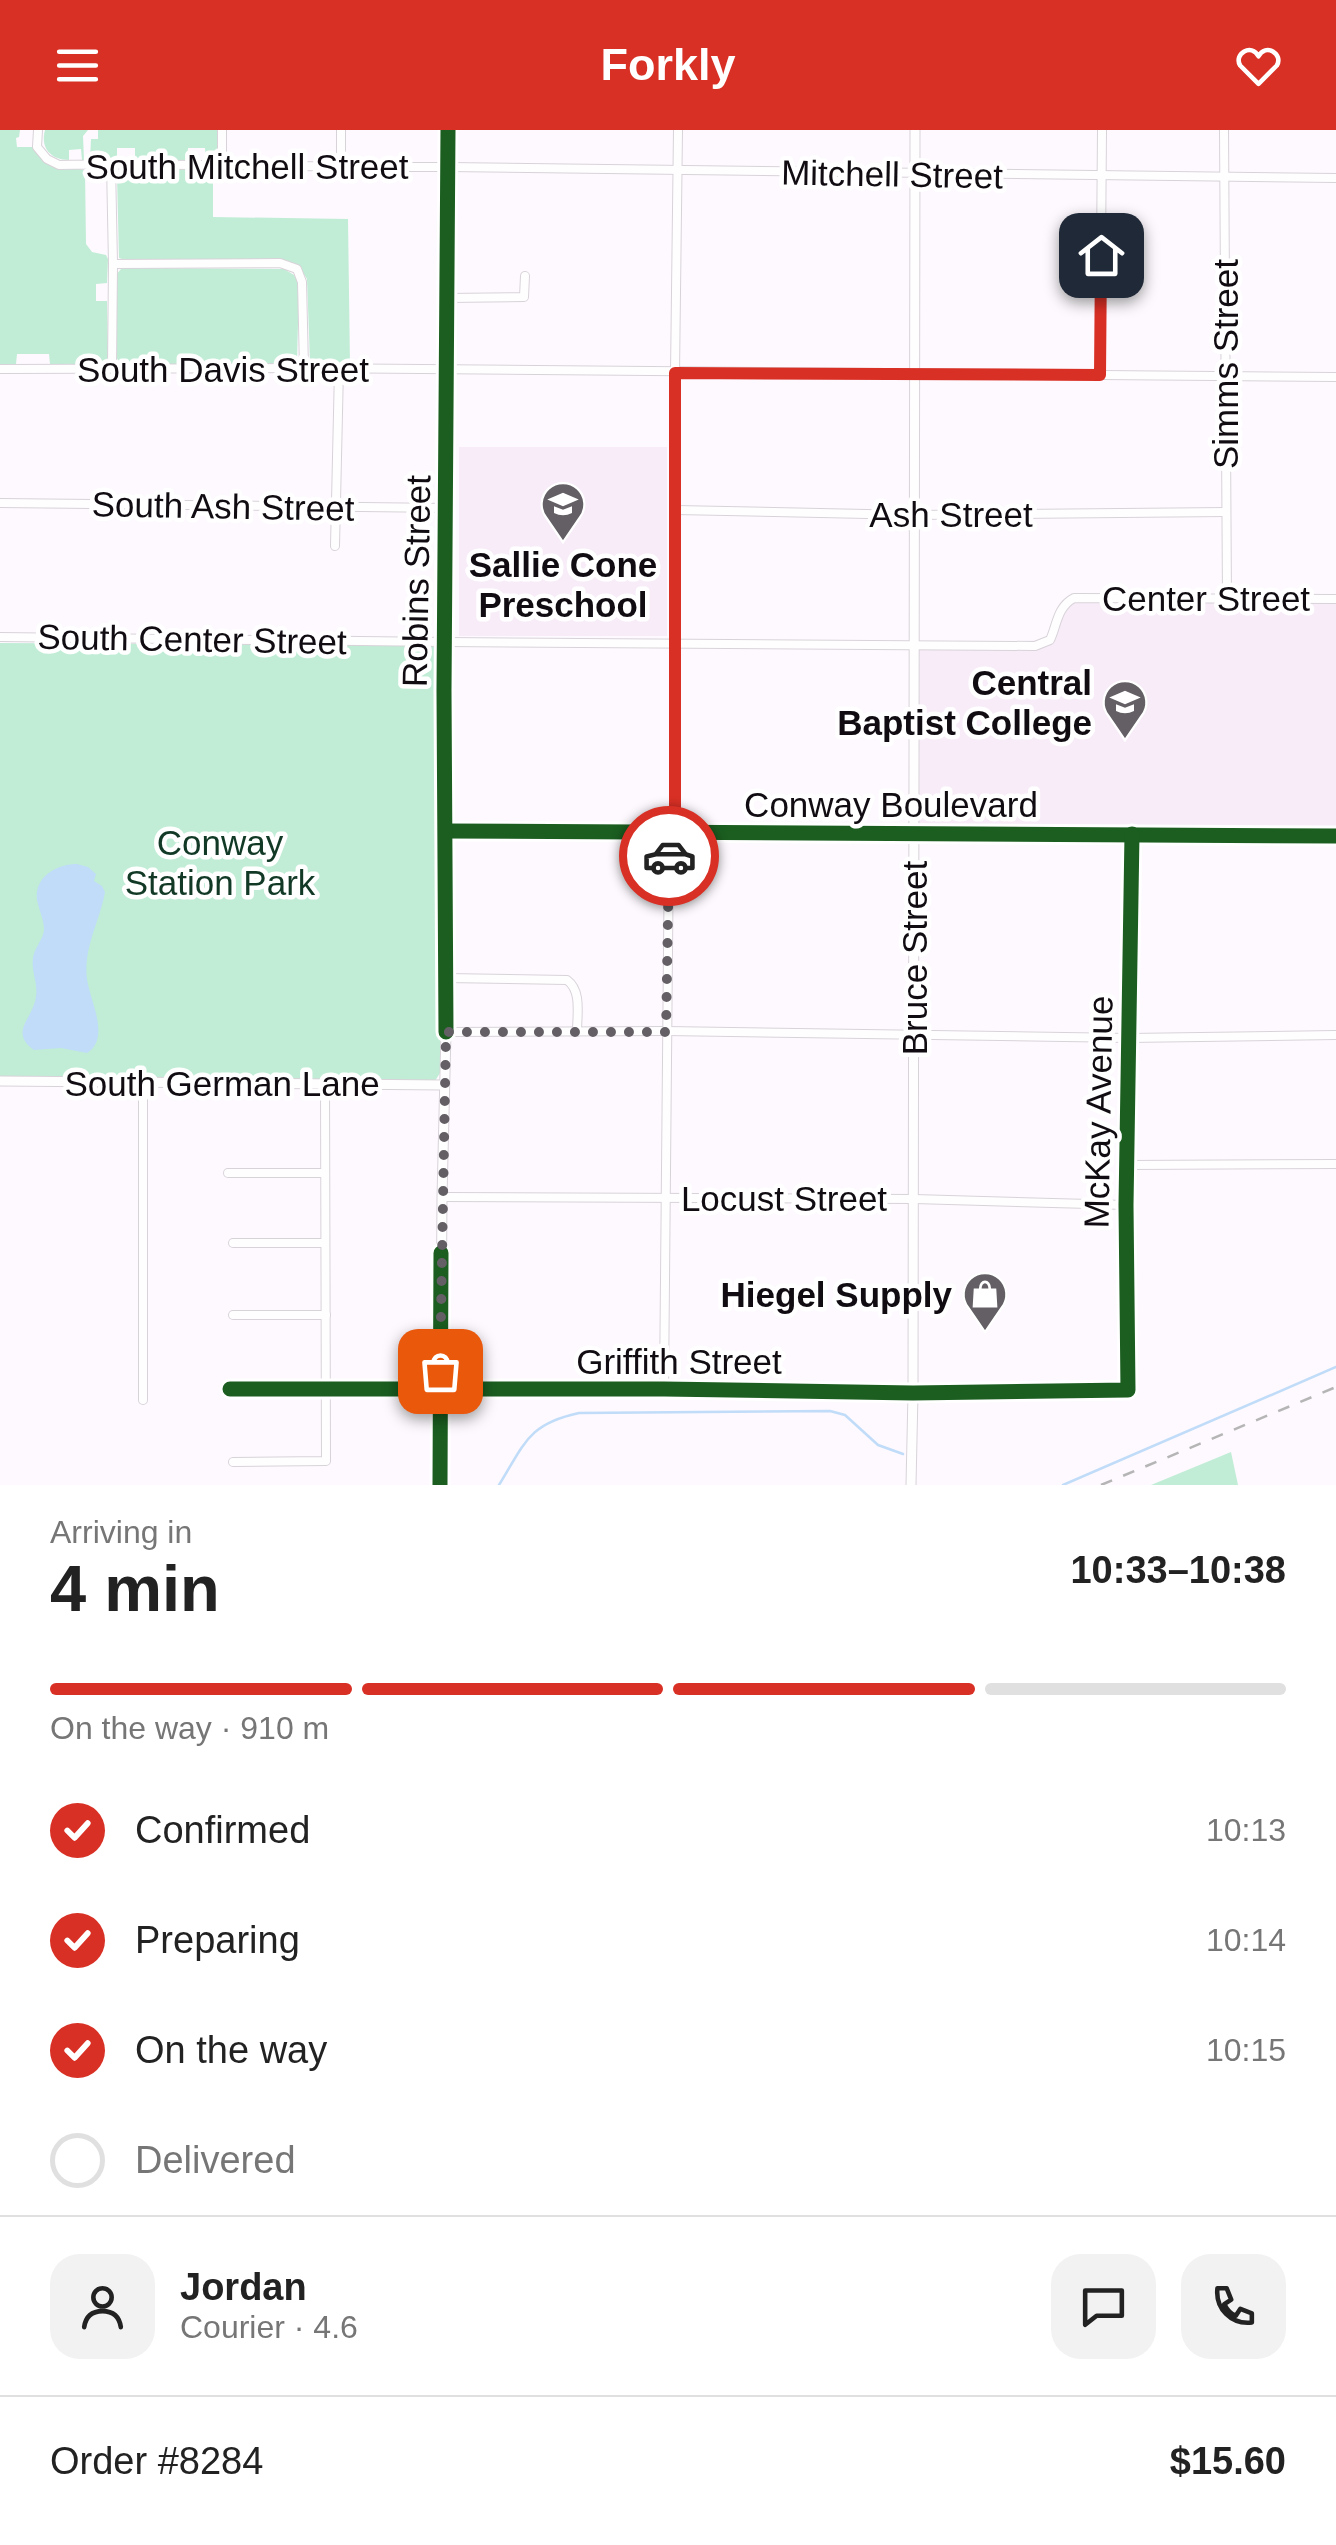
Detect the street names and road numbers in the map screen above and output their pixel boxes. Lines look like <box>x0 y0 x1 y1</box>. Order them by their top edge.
street label: South Mitchell Street <box>86 147 409 186</box>
street label: Mitchell Street <box>781 153 1003 195</box>
street label: Simms Street <box>1206 259 1245 469</box>
street label: South Davis Street <box>77 350 369 389</box>
street label: Robins Street <box>395 474 437 687</box>
street label: South Ash Street <box>91 484 355 528</box>
street label: Ash Street <box>869 495 1033 534</box>
street label: Center Street <box>1102 579 1310 618</box>
street label: South Center Street <box>37 617 347 661</box>
street label: Conway Boulevard <box>744 785 1038 824</box>
street label: Bruce Street <box>895 860 934 1055</box>
street label: McKay Avenue <box>1076 995 1120 1229</box>
street label: South German Lane <box>64 1064 380 1103</box>
street label: Locust Street <box>681 1179 887 1218</box>
street label: Griffith Street <box>576 1342 782 1381</box>

